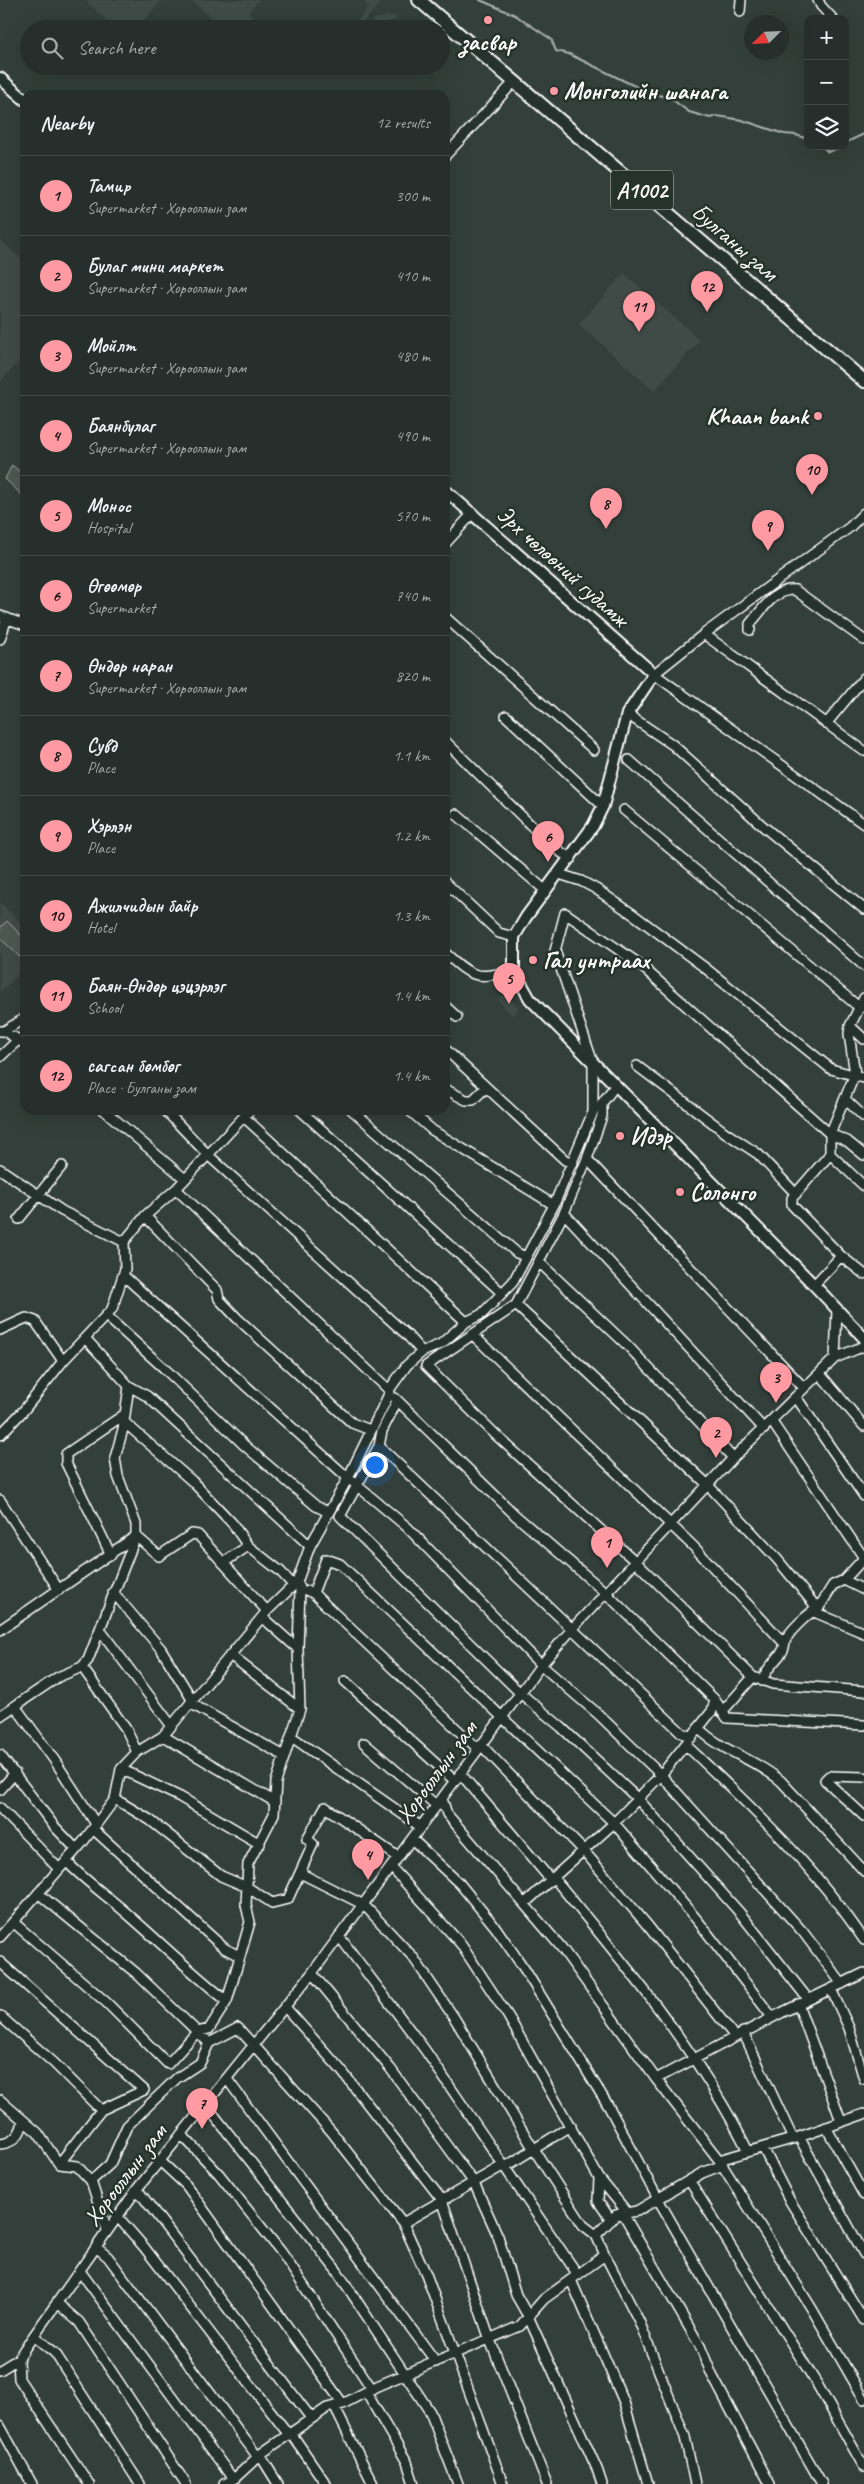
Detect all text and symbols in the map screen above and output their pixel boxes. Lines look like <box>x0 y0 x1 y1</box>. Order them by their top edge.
marker: засвар <box>482 14 494 26</box>
north arrow <box>744 15 789 60</box>
map controls <box>804 15 849 150</box>
button: + <box>804 15 849 60</box>
search box <box>20 20 450 75</box>
place label: засвар <box>457 27 518 58</box>
icon: search <box>38 34 66 62</box>
text: Search here <box>78 36 155 60</box>
button: − <box>804 60 849 105</box>
place label: Монголийн шанага <box>564 76 729 106</box>
marker: Монголийн шанага <box>548 85 560 97</box>
button: layers <box>804 105 849 150</box>
text: Nearby <box>40 110 93 136</box>
text: 12 results <box>376 113 430 133</box>
road number: A1002 <box>611 170 673 210</box>
text: Тамир <box>87 174 131 198</box>
text: 1 <box>52 186 60 206</box>
text: 300 m <box>396 186 430 206</box>
street label: Булганы зам <box>685 196 786 290</box>
text: Supermarket · Хорооллын зам <box>87 198 246 218</box>
text: Булаг мини маркет <box>87 254 223 278</box>
text: 2 <box>52 266 60 286</box>
text: 410 m <box>396 266 430 286</box>
pin: 12 <box>691 271 723 312</box>
text: Supermarket · Хорооллын зам <box>87 278 246 298</box>
pin: 11 <box>623 291 655 332</box>
text: Мойлт <box>87 334 136 358</box>
text: 3 <box>52 346 60 366</box>
text: 480 m <box>396 346 430 366</box>
text: Supermarket · Хорооллын зам <box>87 358 246 378</box>
place label: Khaan bank <box>706 401 810 431</box>
marker: Khaan bank <box>812 410 824 422</box>
text: Баянбулаг <box>87 414 154 438</box>
text: 4 <box>52 426 60 446</box>
text: 490 m <box>396 426 430 446</box>
text: Supermarket · Хорооллын зам <box>87 438 246 458</box>
pin: 10 <box>796 454 828 495</box>
pin: 8 <box>590 488 622 529</box>
text: Монос <box>87 494 131 518</box>
street label: Эрх чөлөөний гудамж <box>491 499 637 635</box>
text: 5 <box>53 506 59 526</box>
text: 570 m <box>396 506 430 526</box>
pin: 9 <box>752 510 784 551</box>
text: Hospital <box>87 518 131 538</box>
text: Өгөөмөр <box>87 574 141 598</box>
text: 6 <box>52 586 60 606</box>
text: 740 m <box>396 586 430 606</box>
text: Supermarket <box>87 598 155 618</box>
text: Өндөр наран <box>87 654 172 678</box>
text: 7 <box>52 666 60 686</box>
text: 820 m <box>396 666 430 686</box>
text: Supermarket · Хорооллын зам <box>87 678 246 698</box>
text: Сувд <box>87 734 116 758</box>
text: 8 <box>52 746 60 766</box>
text: 1.1 km <box>393 746 430 766</box>
text: Place <box>87 758 115 778</box>
text: Хэрлэн <box>87 814 131 838</box>
pin: 6 <box>532 821 564 862</box>
text: 9 <box>52 826 60 846</box>
text: 1.2 km <box>393 826 430 846</box>
text: Place <box>87 838 115 858</box>
text: Ажилчидын байр <box>87 894 197 918</box>
text: 10 <box>49 906 63 926</box>
text: 1.3 km <box>393 906 430 926</box>
text: Hotel <box>87 918 115 938</box>
place label: Гал унтраах <box>543 945 652 975</box>
marker: Гал унтраах <box>527 954 539 966</box>
pin: 5 <box>493 963 525 1004</box>
text: Баян-Өндөр цэцэрлэг <box>87 974 224 998</box>
text: 11 <box>49 986 63 1006</box>
text: 1.4 km <box>393 986 430 1006</box>
text: School <box>87 998 121 1018</box>
text: сагсан бөмбөг <box>87 1054 179 1078</box>
text: 12 <box>49 1066 63 1086</box>
text: 1.4 km <box>393 1066 430 1086</box>
text: Place · Булганы зам <box>87 1078 195 1098</box>
place label: Идэр <box>630 1121 673 1151</box>
marker: Идэр <box>614 1130 626 1142</box>
place label: Солонго <box>690 1177 757 1207</box>
marker: Солонго <box>674 1186 686 1198</box>
pin: 3 <box>760 1362 792 1403</box>
pin: 2 <box>700 1417 732 1458</box>
your location <box>362 1452 388 1478</box>
pin: 1 <box>591 1527 623 1568</box>
street label: Хорооллын зам <box>389 1713 484 1829</box>
pin: 4 <box>352 1839 384 1880</box>
pin: 7 <box>186 2088 218 2129</box>
street label: Хорооллын зам <box>77 2117 174 2232</box>

